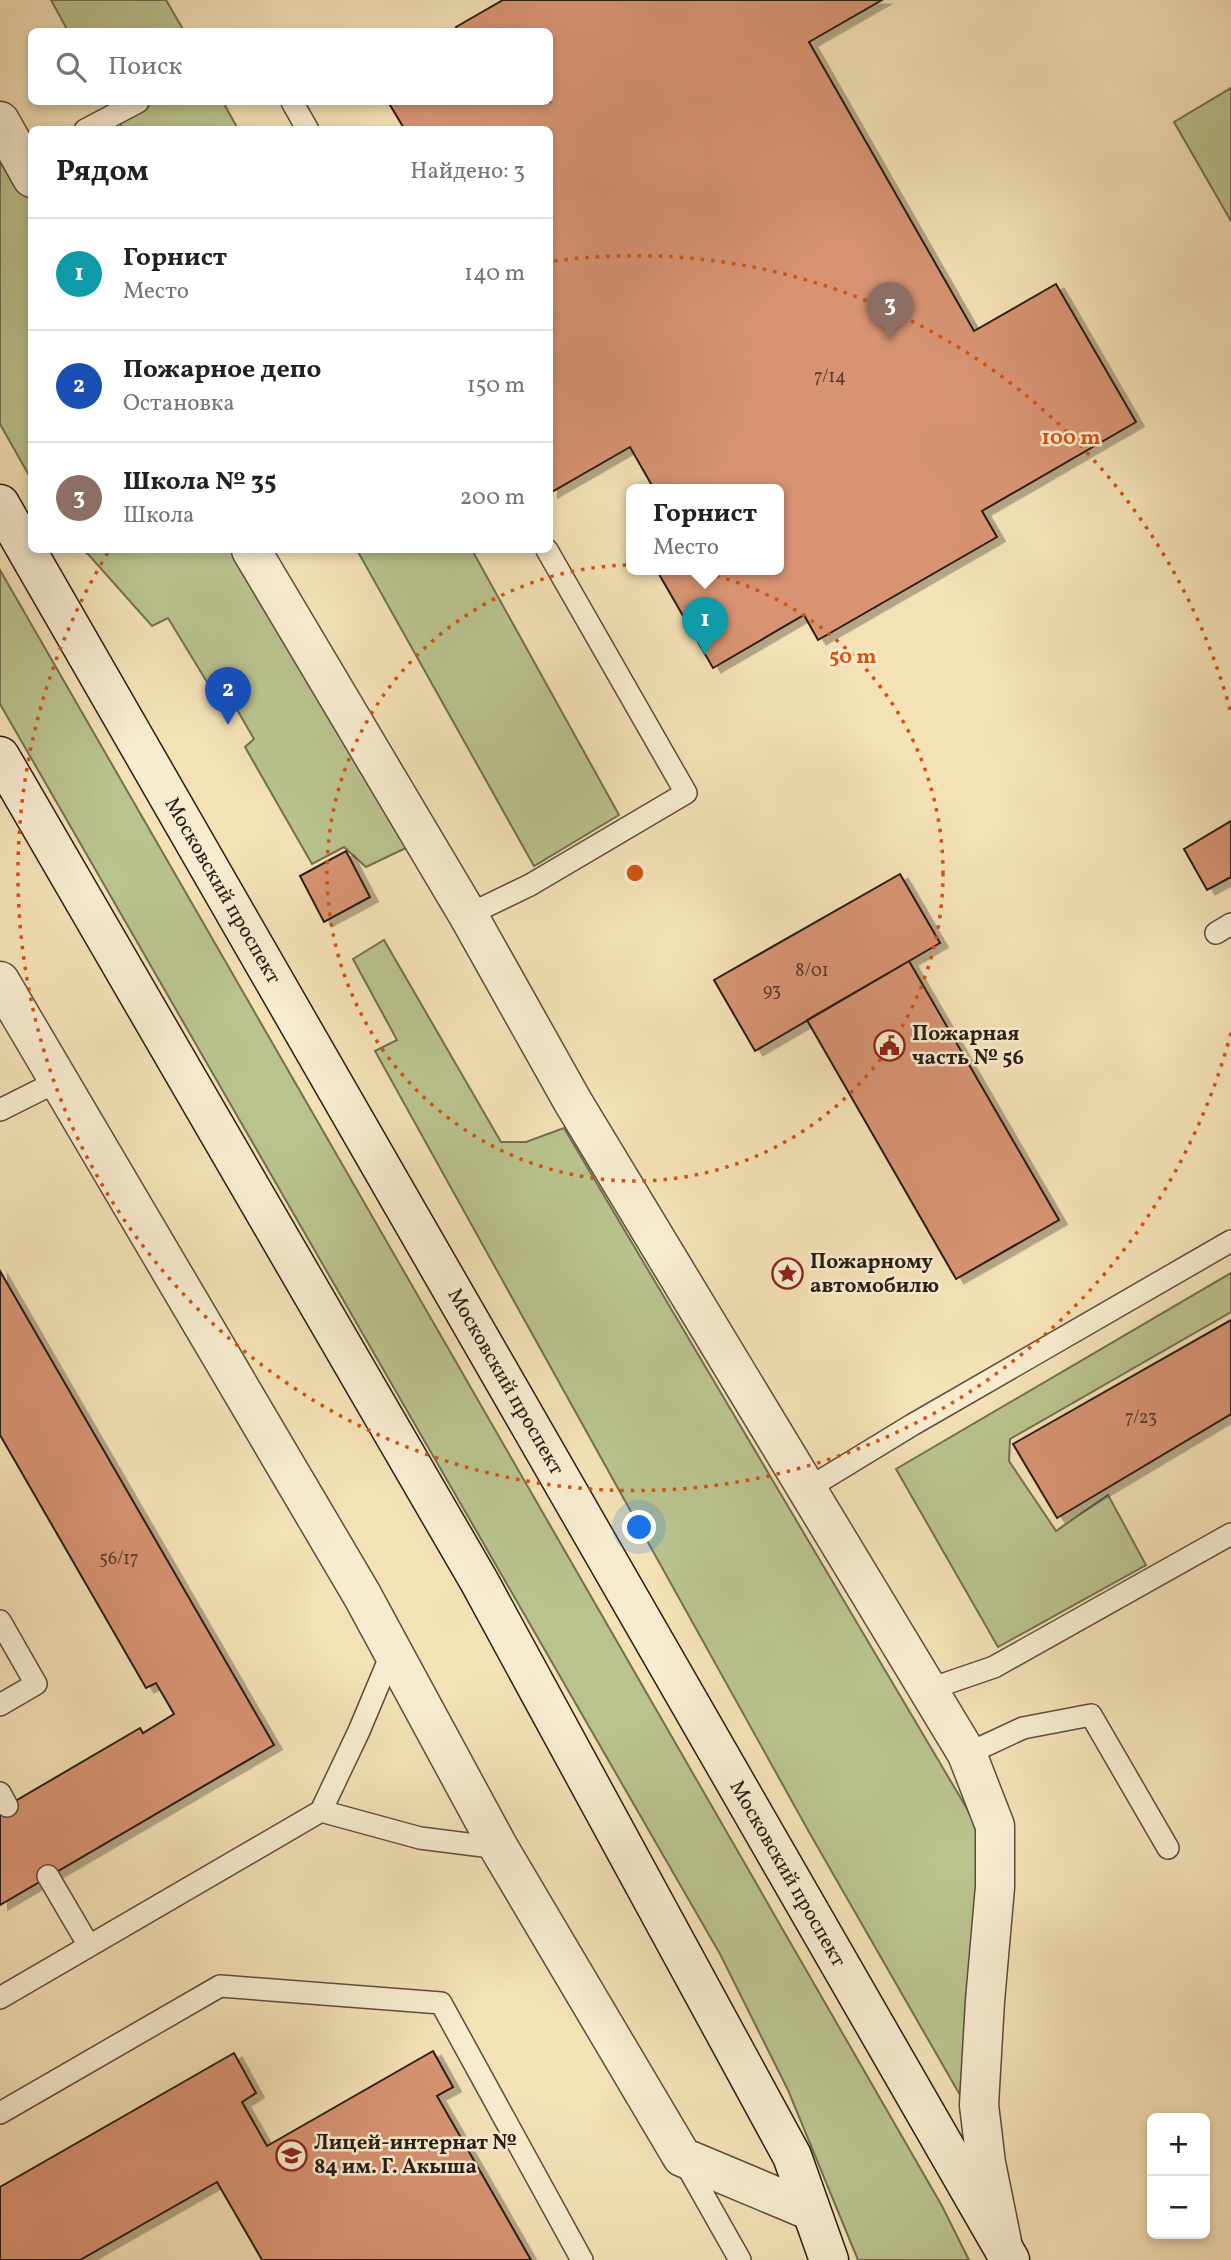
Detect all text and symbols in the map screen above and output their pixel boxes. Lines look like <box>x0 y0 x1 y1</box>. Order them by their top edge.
search box <box>28 28 553 105</box>
icon: search <box>52 48 90 86</box>
text: Поиск <box>108 49 182 85</box>
text: Рядом <box>56 151 149 193</box>
text: Найдено: 3 <box>410 156 525 188</box>
text: Горнист <box>123 240 227 276</box>
text: 1 <box>74 258 84 290</box>
text: 140 m <box>464 258 525 290</box>
text: Место <box>123 276 189 308</box>
pin: 3 <box>867 282 913 340</box>
text: Пожарное депо <box>123 352 321 388</box>
house number: 7/14 <box>814 365 846 390</box>
text: 2 <box>73 370 85 402</box>
text: 150 m <box>467 370 525 402</box>
text: Остановка <box>123 388 235 420</box>
text: 100 m <box>1041 424 1101 453</box>
text: Школа № 35 <box>123 464 277 500</box>
text: 3 <box>73 482 85 514</box>
text: 200 m <box>460 482 525 514</box>
popup <box>626 484 784 575</box>
text: Горнист <box>653 496 757 532</box>
text: Школа <box>123 500 194 532</box>
text: Место <box>653 532 719 564</box>
pin: 1 <box>682 597 728 655</box>
text: 50 m <box>829 643 877 672</box>
pin: 2 <box>205 667 251 725</box>
street label: Московский проспект <box>157 792 288 990</box>
centre of rings <box>623 861 647 885</box>
house number: 8/01 <box>795 959 829 984</box>
house number: 93 <box>763 979 781 1004</box>
place label: Пожарная часть № 56 <box>912 1020 1024 1073</box>
public building icon: Пожарная часть № 56 <box>872 1029 906 1063</box>
place label: Пожарному автомобилю <box>810 1248 939 1301</box>
place icon: Пожарному автомобилю <box>770 1257 804 1291</box>
street label: Московский проспект <box>440 1283 571 1481</box>
house number: 7/23 <box>1125 1406 1157 1431</box>
your location <box>622 1510 656 1544</box>
house number: 56/17 <box>99 1547 139 1572</box>
street label: Московский проспект <box>722 1775 853 1973</box>
map controls <box>1147 2113 1210 2239</box>
button: + <box>1147 2113 1210 2176</box>
place label: Лицей-интернат № 84 им. Г. Акыша <box>314 2129 517 2182</box>
school or university icon: Лицей-интернат № 84 им. Г. Акыша <box>274 2138 308 2172</box>
button: − <box>1147 2176 1210 2239</box>

